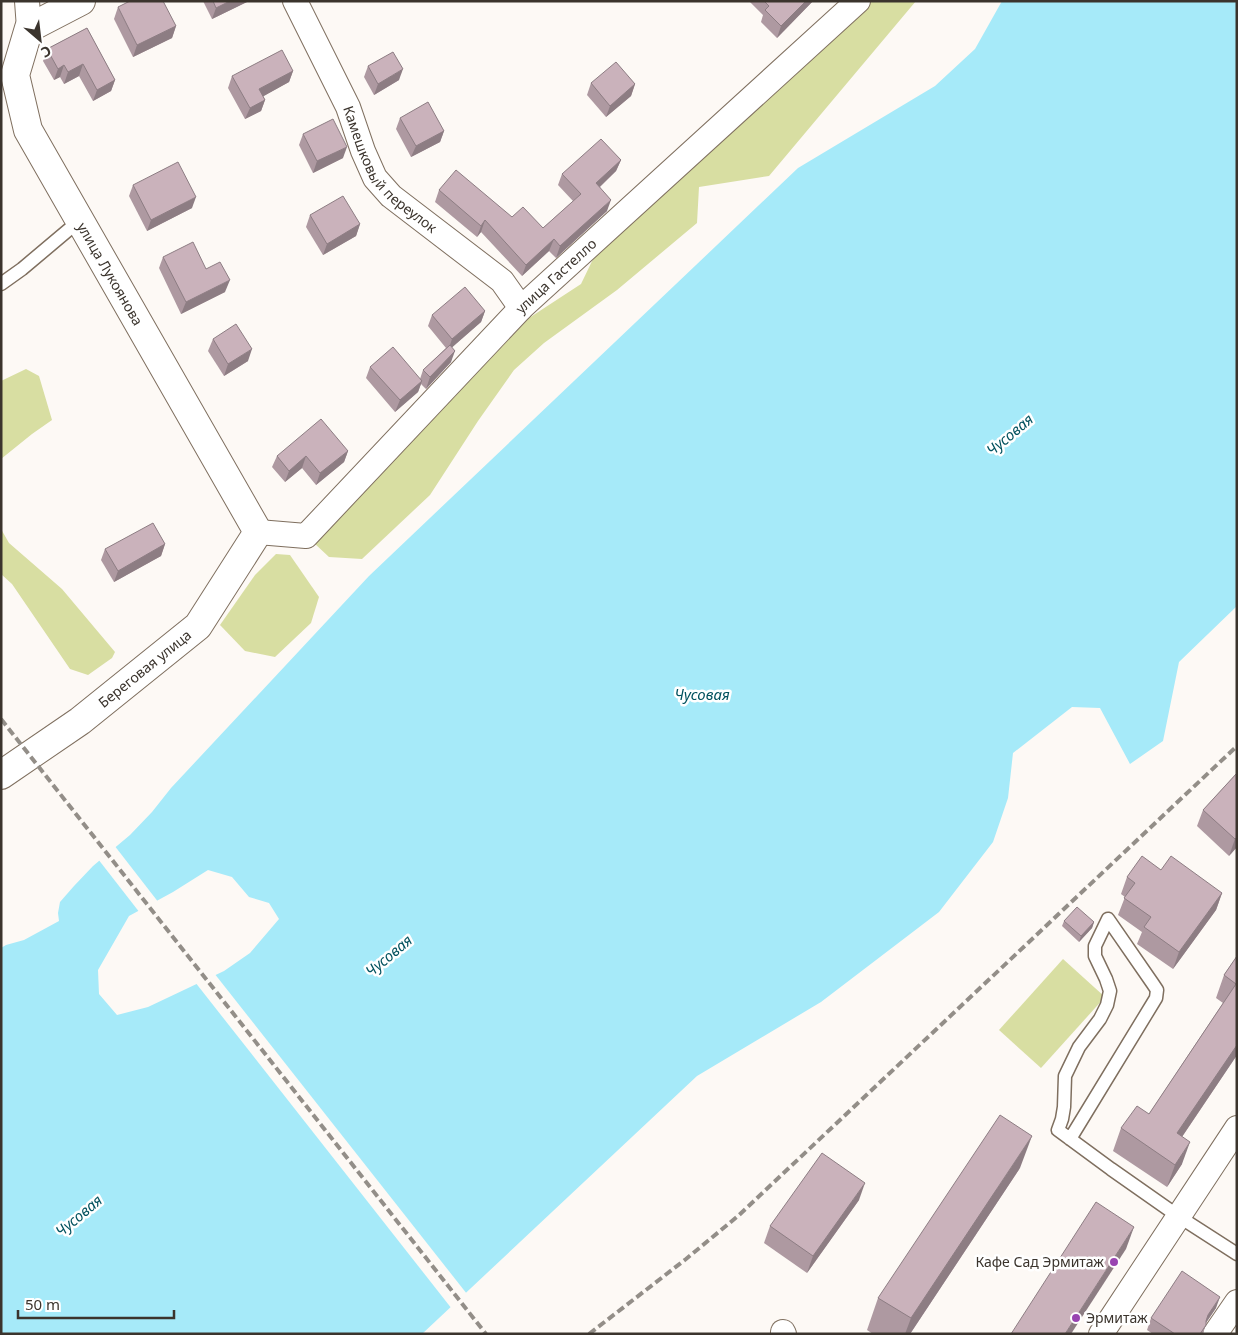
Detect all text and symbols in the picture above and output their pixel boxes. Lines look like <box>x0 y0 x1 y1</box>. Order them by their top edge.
north arrow <box>15 15 65 65</box>
text: С <box>38 41 55 62</box>
street label: Камешковый переулок <box>339 103 442 237</box>
street label: улица Лукоянова <box>73 219 148 329</box>
street label: улица Гастелло <box>511 234 600 317</box>
water label: Чусовая <box>982 409 1037 460</box>
street label: Береговая улица <box>94 625 195 712</box>
water label: Чусовая <box>674 684 730 704</box>
water label: Чусовая <box>361 930 416 981</box>
water label: Чусовая <box>51 1190 106 1241</box>
place label: Кафе Сад Эрмитаж <box>975 1252 1104 1271</box>
marker: Кафе Сад Эрмитаж <box>1108 1256 1120 1268</box>
scale bar <box>18 1288 174 1320</box>
text: 50 m <box>25 1294 60 1314</box>
place label: Эрмитаж <box>1086 1308 1148 1327</box>
marker: Эрмитаж <box>1070 1312 1082 1324</box>

